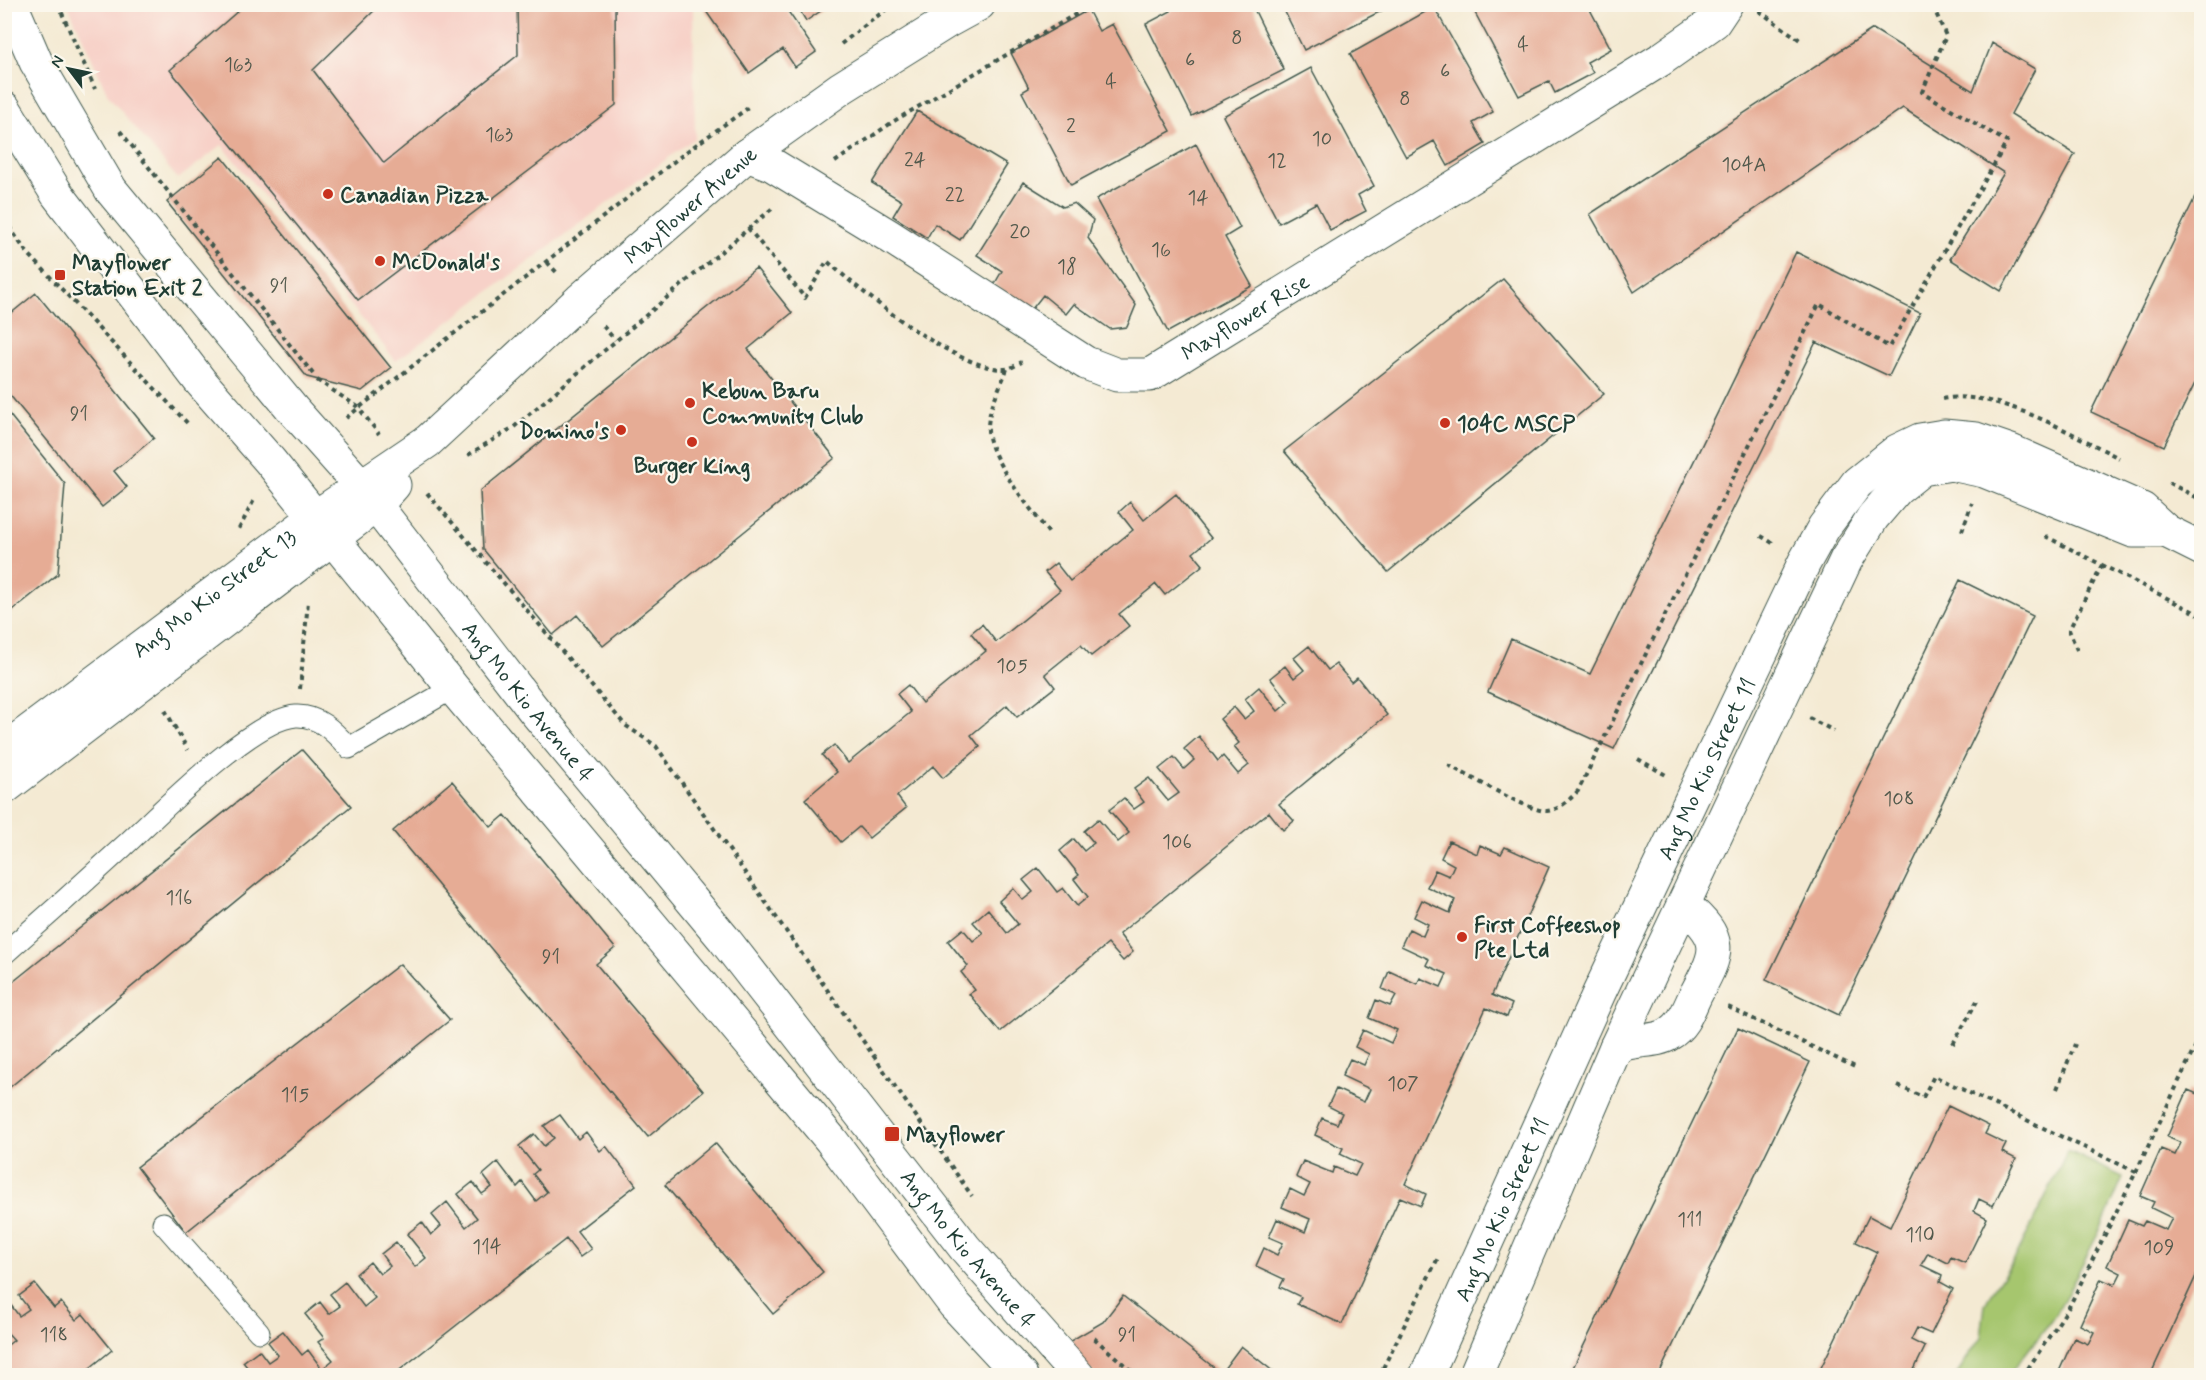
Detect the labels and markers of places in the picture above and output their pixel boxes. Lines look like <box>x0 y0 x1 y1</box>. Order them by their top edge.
place label: Canadian Pizza <box>340 182 489 210</box>
marker: Canadian Pizza <box>321 187 335 201</box>
place label: McDonald's <box>392 249 500 277</box>
place label: Mayflower Station Exit 2 <box>72 250 203 303</box>
marker: McDonald's <box>373 254 387 268</box>
marker: Mayflower Station Exit 2 <box>53 268 67 282</box>
place label: Kebun Baru Community Club <box>702 378 863 431</box>
marker: Kebun Baru Community Club <box>683 396 697 410</box>
place label: 104C MSCP <box>1457 411 1575 439</box>
marker: 104C MSCP <box>1438 416 1452 430</box>
place label: Domino's <box>519 418 609 446</box>
marker: Domino's <box>614 423 628 437</box>
marker: Burger King <box>685 435 699 449</box>
place label: Burger King <box>634 453 750 484</box>
place label: First Coffeeshop Pte Ltd <box>1474 912 1621 965</box>
marker: First Coffeeshop Pte Ltd <box>1455 930 1469 944</box>
place label: Mayflower <box>906 1122 1005 1150</box>
marker: Mayflower <box>883 1125 901 1143</box>

